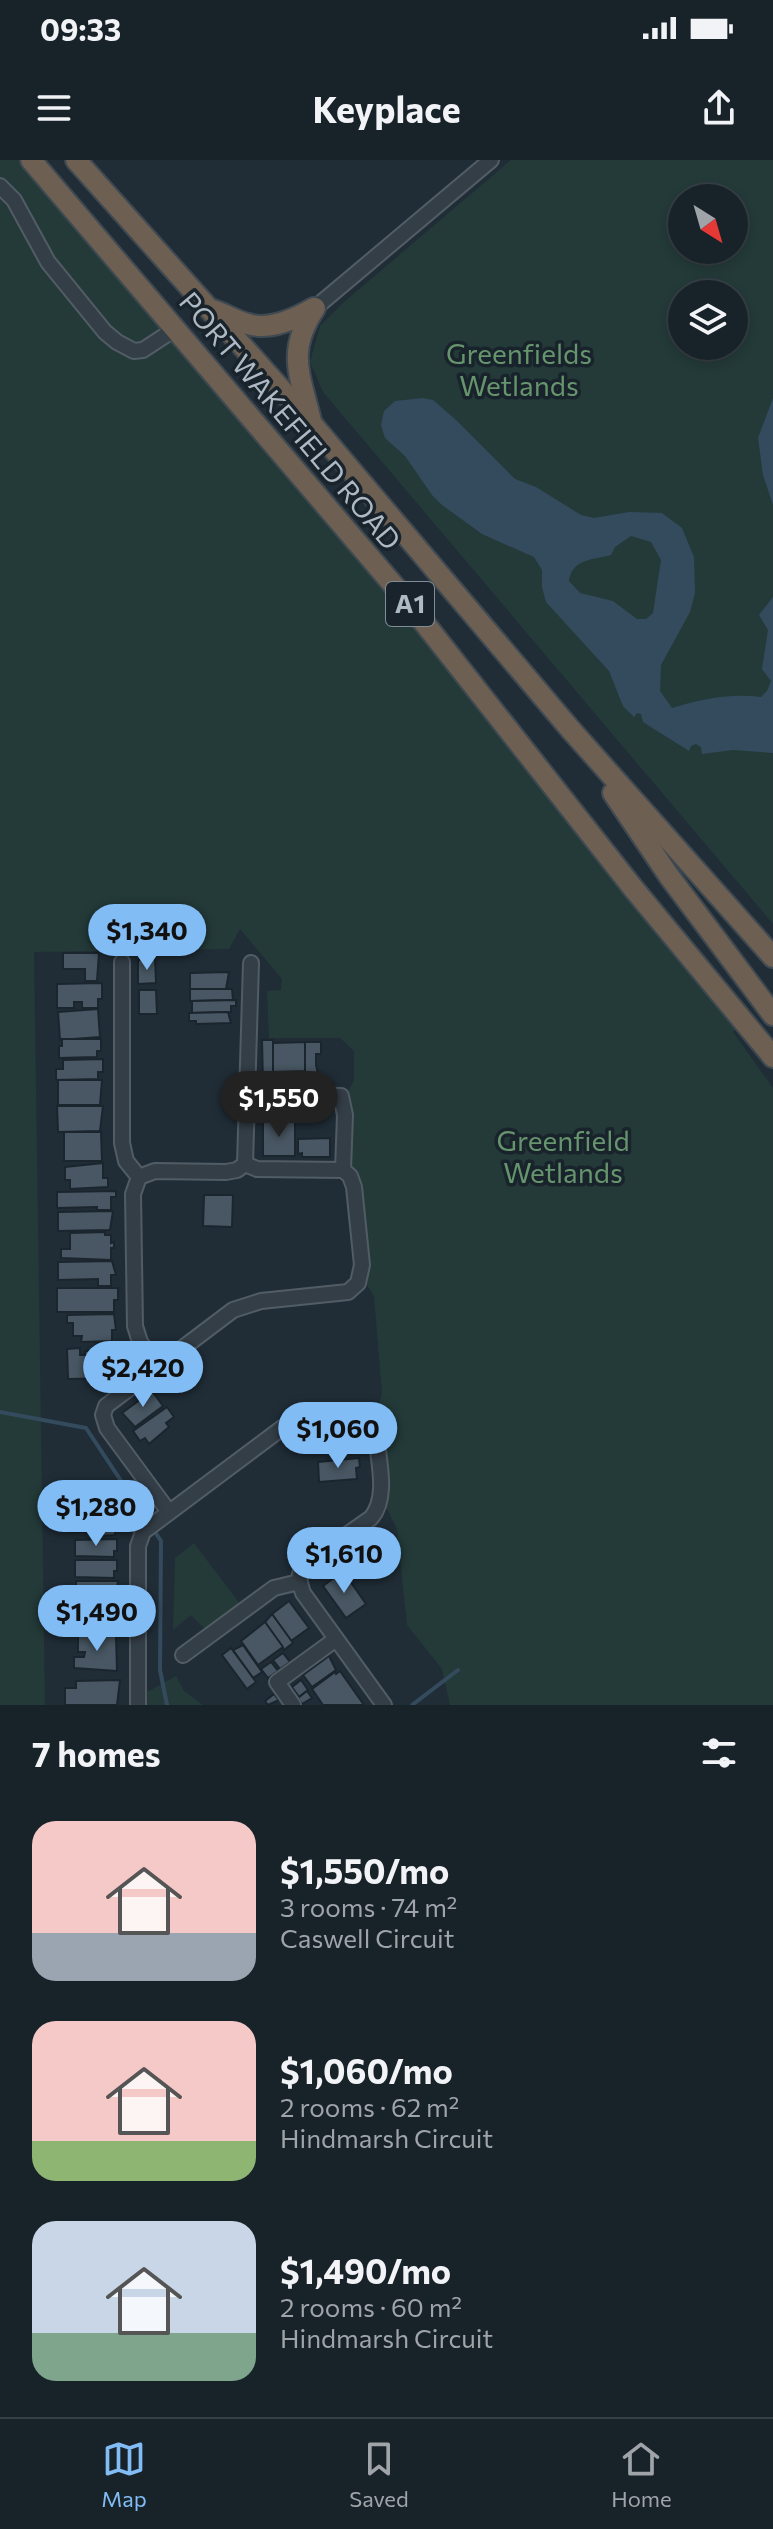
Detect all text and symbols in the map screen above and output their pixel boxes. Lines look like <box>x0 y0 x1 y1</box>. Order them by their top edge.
text: 09:33 <box>40 10 121 47</box>
icon: menu <box>32 86 76 130</box>
text: Keyplace <box>312 86 461 130</box>
icon: share <box>697 86 741 130</box>
north arrow <box>668 184 748 264</box>
map controls <box>668 184 748 360</box>
button: layers <box>668 280 748 360</box>
street label: PORT WAKEFIELD ROAD <box>173 285 409 556</box>
park label: Greenfields Wetlands <box>446 336 592 402</box>
road number: A1 <box>386 582 434 626</box>
pin: $1,340 <box>82 904 212 972</box>
text: $1,340 <box>106 914 188 945</box>
pin: $1,550 <box>214 1071 344 1139</box>
text: $1,550 <box>239 1081 319 1112</box>
park label: Greenfield Wetlands <box>496 1123 630 1189</box>
pin: $2,420 <box>78 1341 208 1409</box>
text: $2,420 <box>101 1351 185 1382</box>
pin: $1,060 <box>273 1402 403 1470</box>
text: $1,060 <box>296 1412 380 1443</box>
pin: $1,280 <box>31 1480 161 1548</box>
text: $1,280 <box>55 1490 137 1521</box>
pin: $1,610 <box>279 1527 409 1595</box>
text: $1,610 <box>305 1537 383 1568</box>
pin: $1,490 <box>32 1585 162 1653</box>
text: $1,490 <box>56 1595 138 1626</box>
icon: filters <box>697 1731 741 1775</box>
text: 7 homes <box>32 1732 161 1774</box>
text: $1,550/mo <box>280 1849 449 1891</box>
icon: home <box>96 1853 192 1949</box>
text: 3 rooms · 74 m² <box>280 1891 457 1922</box>
text: Caswell Circuit <box>280 1922 454 1953</box>
text: $1,060/mo <box>280 2049 453 2091</box>
icon: home <box>96 2053 192 2149</box>
text: 2 rooms · 62 m² <box>280 2091 459 2122</box>
text: Hindmarsh Circuit <box>280 2122 493 2153</box>
text: $1,490/mo <box>280 2249 451 2291</box>
icon: home <box>96 2253 192 2349</box>
text: 2 rooms · 60 m² <box>280 2291 462 2322</box>
text: Hindmarsh Circuit <box>280 2322 493 2353</box>
tab: Map <box>101 2437 147 2512</box>
tab: Saved <box>349 2437 409 2512</box>
tab: Home <box>611 2437 672 2512</box>

